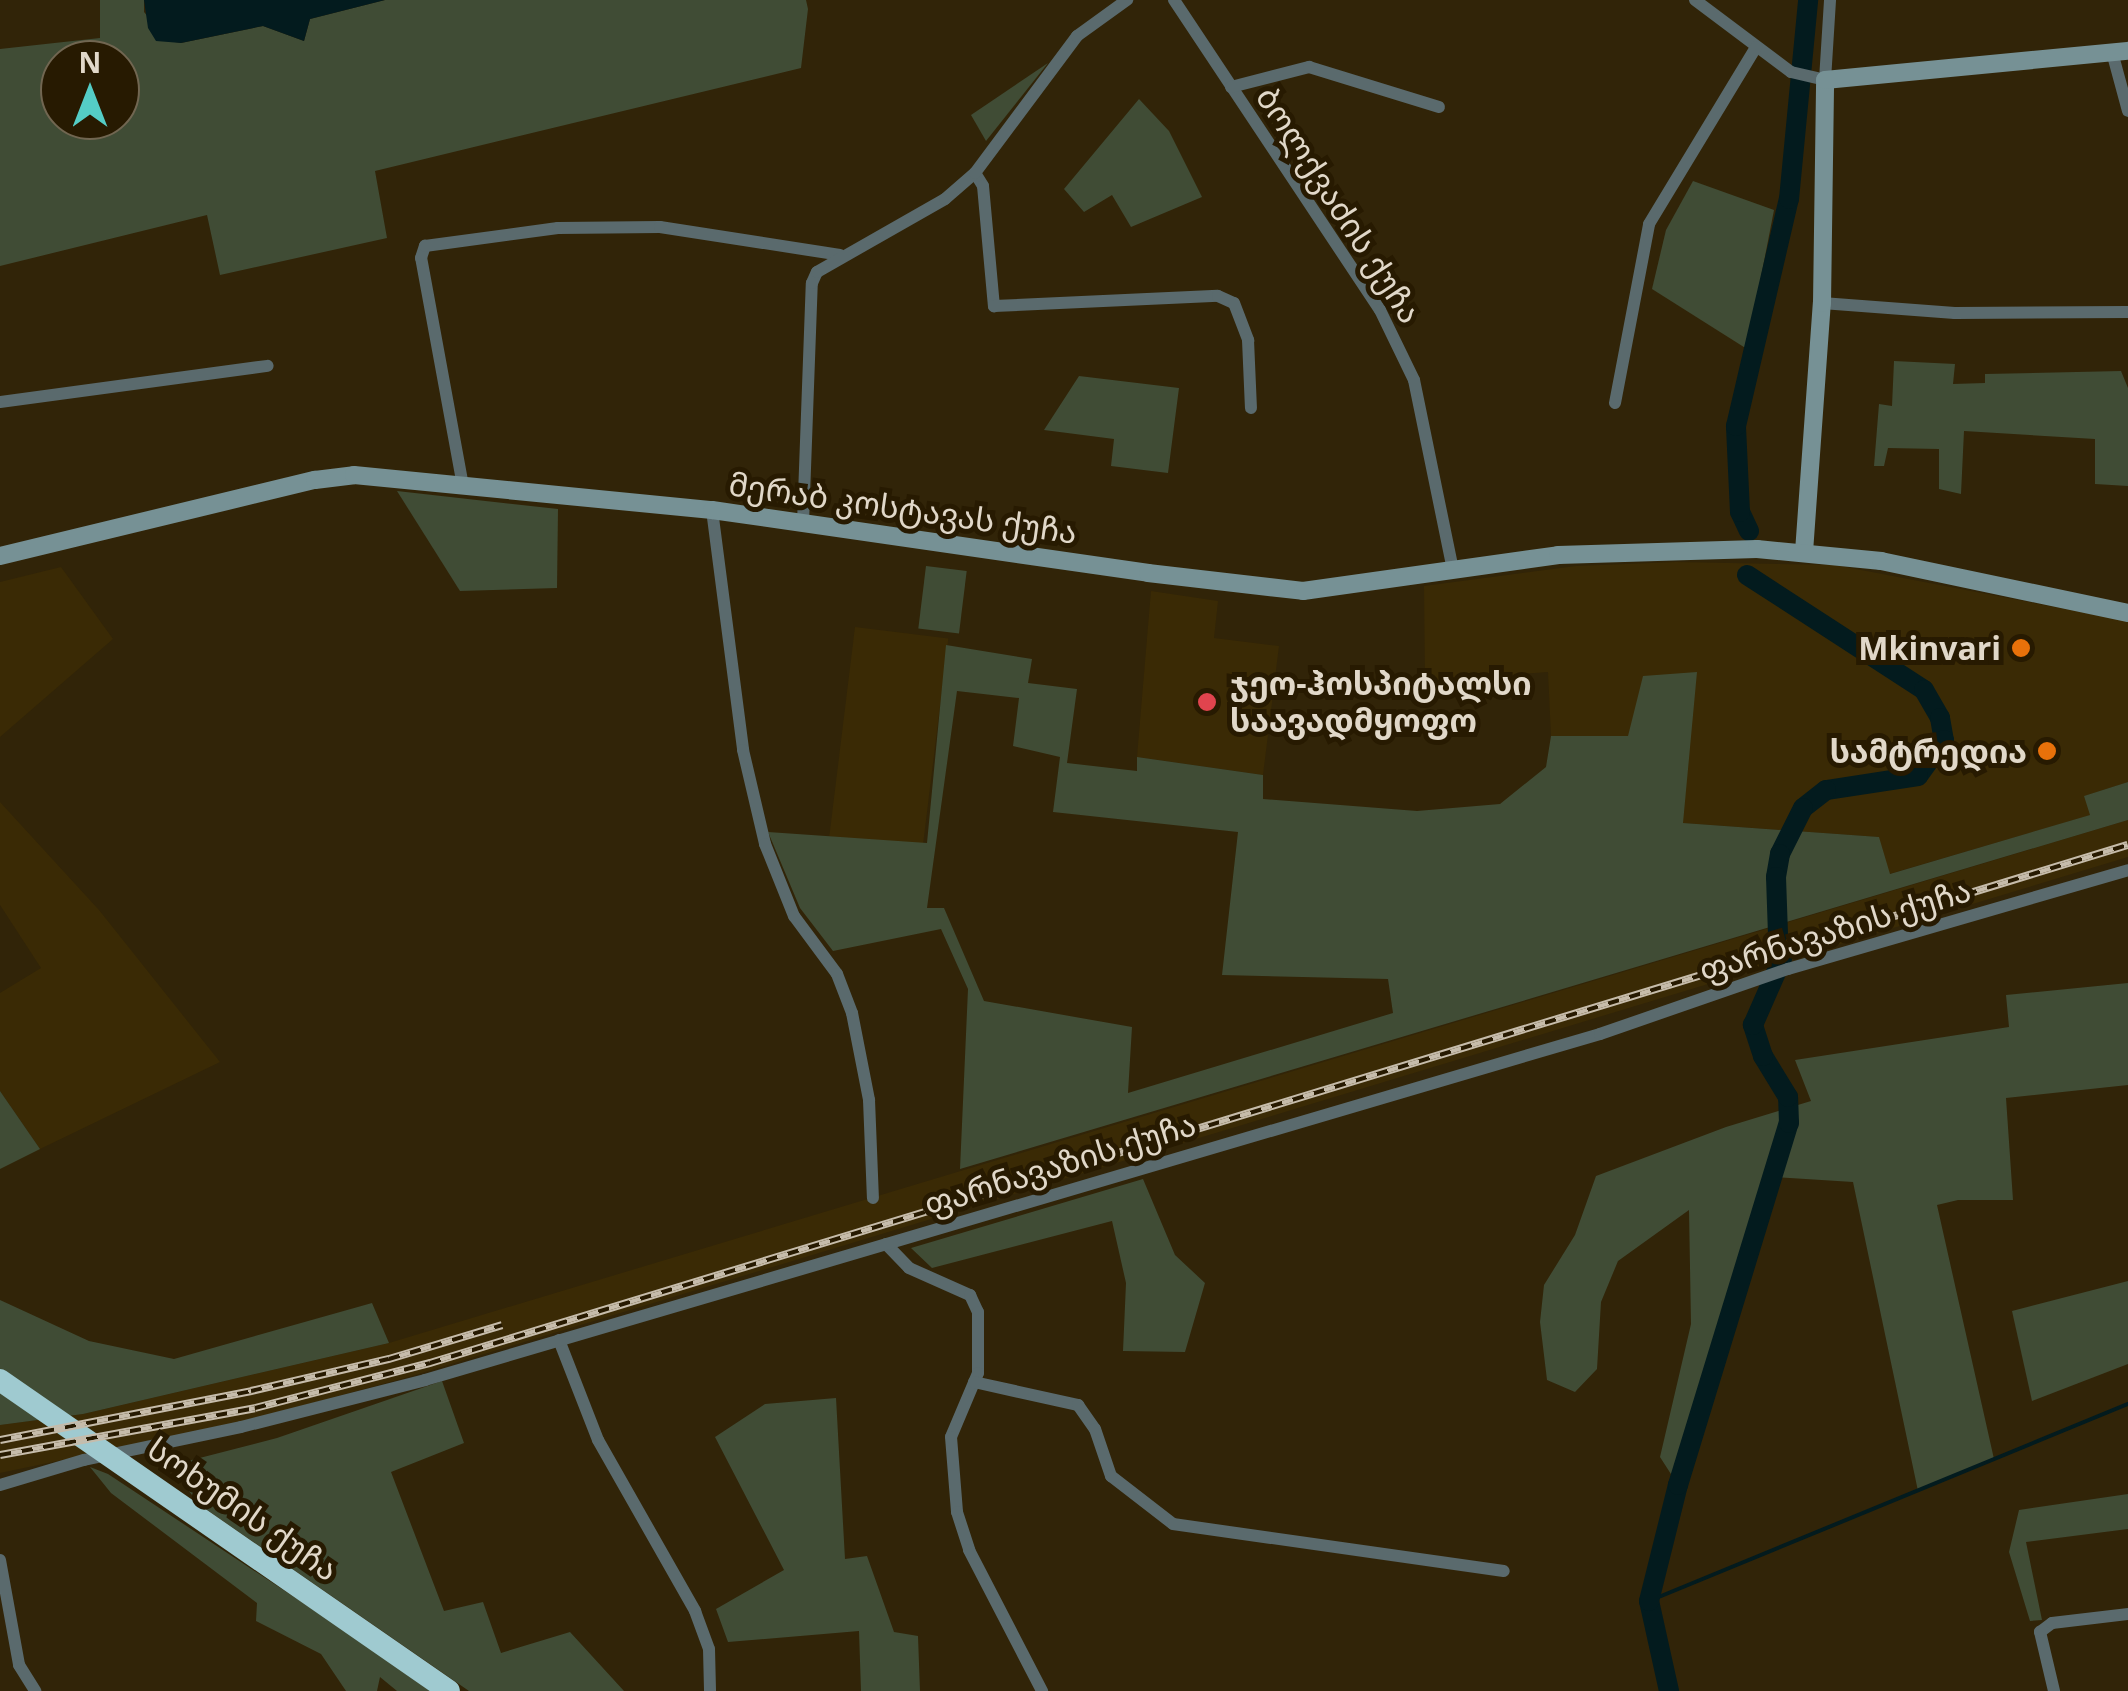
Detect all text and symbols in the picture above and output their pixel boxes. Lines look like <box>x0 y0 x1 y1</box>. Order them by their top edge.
north arrow <box>40 40 140 140</box>
text: N <box>79 43 101 81</box>
street label: ბოლქვაძის ქუჩა <box>1248 80 1430 330</box>
street label: მერაბ კოსტავას ქუჩა <box>726 465 1080 551</box>
place label: Mkinvari <box>1858 629 2001 667</box>
marker: Mkinvari <box>2010 637 2032 659</box>
place label: ჯეო-ჰოსპიტალსი საავადმყოფო <box>1230 665 1532 740</box>
marker: ჯეო-ჰოსპიტალსი საავადმყოფო <box>1194 689 1220 715</box>
place label: სამტრედია <box>1830 732 2027 770</box>
marker: სამტრედია <box>2036 740 2058 762</box>
street label: ფარნავაზის ქუჩა <box>1695 870 1975 990</box>
street label: ფარნავაზის ქუჩა <box>920 1104 1200 1224</box>
street label: სოხუმის ქუჩა <box>140 1429 346 1589</box>

